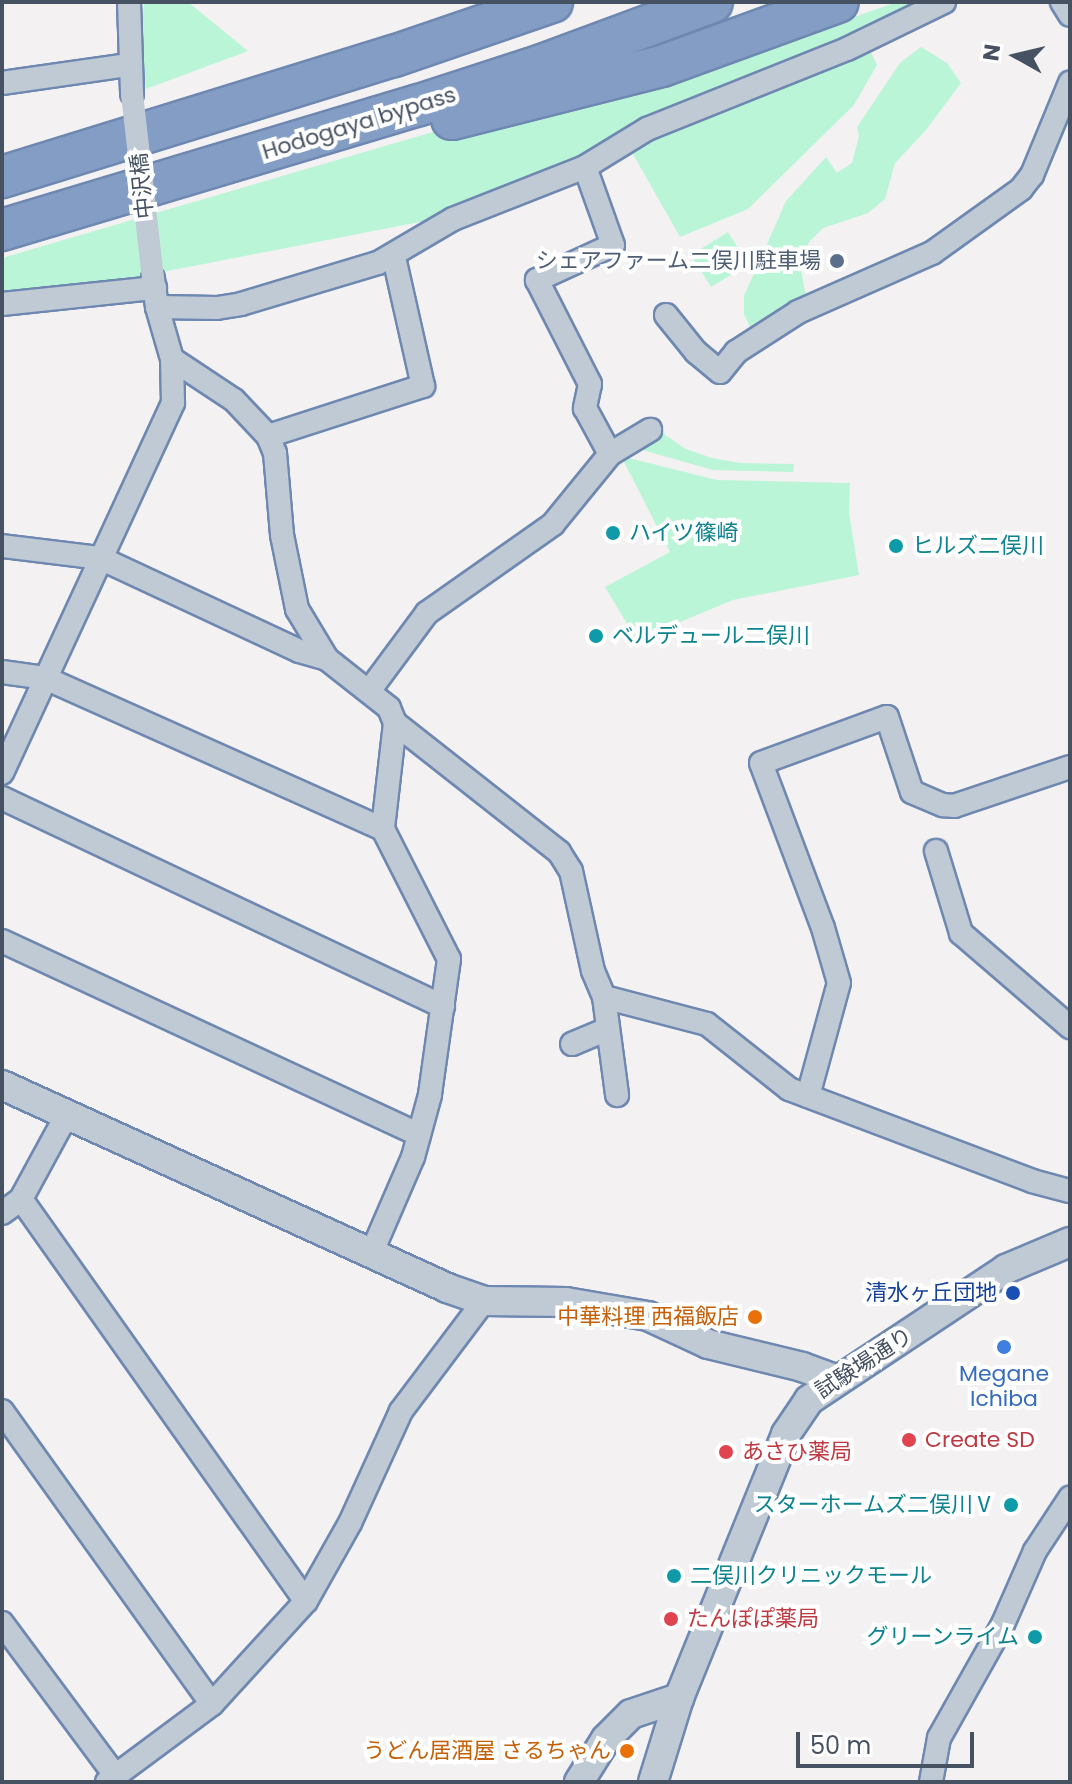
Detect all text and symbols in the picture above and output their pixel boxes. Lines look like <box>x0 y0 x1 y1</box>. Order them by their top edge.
north arrow <box>976 16 1056 96</box>
text: N <box>975 42 1008 63</box>
street label: Hodogaya bypass <box>259 81 459 165</box>
street label: 中沢橋 <box>125 152 159 220</box>
place label: シェアファーム二俣川駐車場 <box>535 248 821 274</box>
marker: シェアファーム二俣川駐車場 <box>828 252 846 270</box>
place label: ハイツ篠崎 <box>629 520 739 546</box>
marker: ハイツ篠崎 <box>604 524 622 542</box>
place label: ヒルズ二俣川 <box>912 533 1044 559</box>
marker: ヒルズ二俣川 <box>887 537 905 555</box>
place label: ベルデュール二俣川 <box>612 623 810 649</box>
marker: ベルデュール二俣川 <box>587 627 605 645</box>
place label: 清水ヶ丘団地 <box>865 1280 997 1306</box>
marker: 清水ヶ丘団地 <box>1004 1284 1022 1302</box>
place label: 中華料理 西福飯店 <box>557 1304 739 1330</box>
marker: 中華料理 西福飯店 <box>746 1308 764 1326</box>
street label: 試験場通り <box>811 1322 917 1404</box>
marker: Megane Ichiba <box>995 1338 1013 1356</box>
place label: Megane Ichiba <box>959 1360 1049 1412</box>
place label: Create SD <box>925 1427 1035 1453</box>
marker: Create SD <box>900 1431 918 1449</box>
place label: あさひ薬局 <box>742 1439 852 1465</box>
marker: あさひ薬局 <box>717 1443 735 1461</box>
place label: スターホームズ二俣川Ⅴ <box>753 1492 995 1518</box>
marker: スターホームズ二俣川Ⅴ <box>1002 1496 1020 1514</box>
place label: 二俣川クリニックモール <box>690 1563 932 1589</box>
marker: 二俣川クリニックモール <box>665 1567 683 1585</box>
place label: たんぽぽ薬局 <box>687 1606 819 1632</box>
marker: たんぽぽ薬局 <box>662 1610 680 1628</box>
place label: グリーンライム <box>865 1624 1019 1650</box>
marker: グリーンライム <box>1026 1628 1044 1646</box>
scale bar <box>800 1716 978 1766</box>
text: 50 m <box>810 1729 871 1762</box>
place label: うどん居酒屋 さるちゃん <box>363 1738 611 1764</box>
marker: うどん居酒屋 さるちゃん <box>618 1742 636 1760</box>

